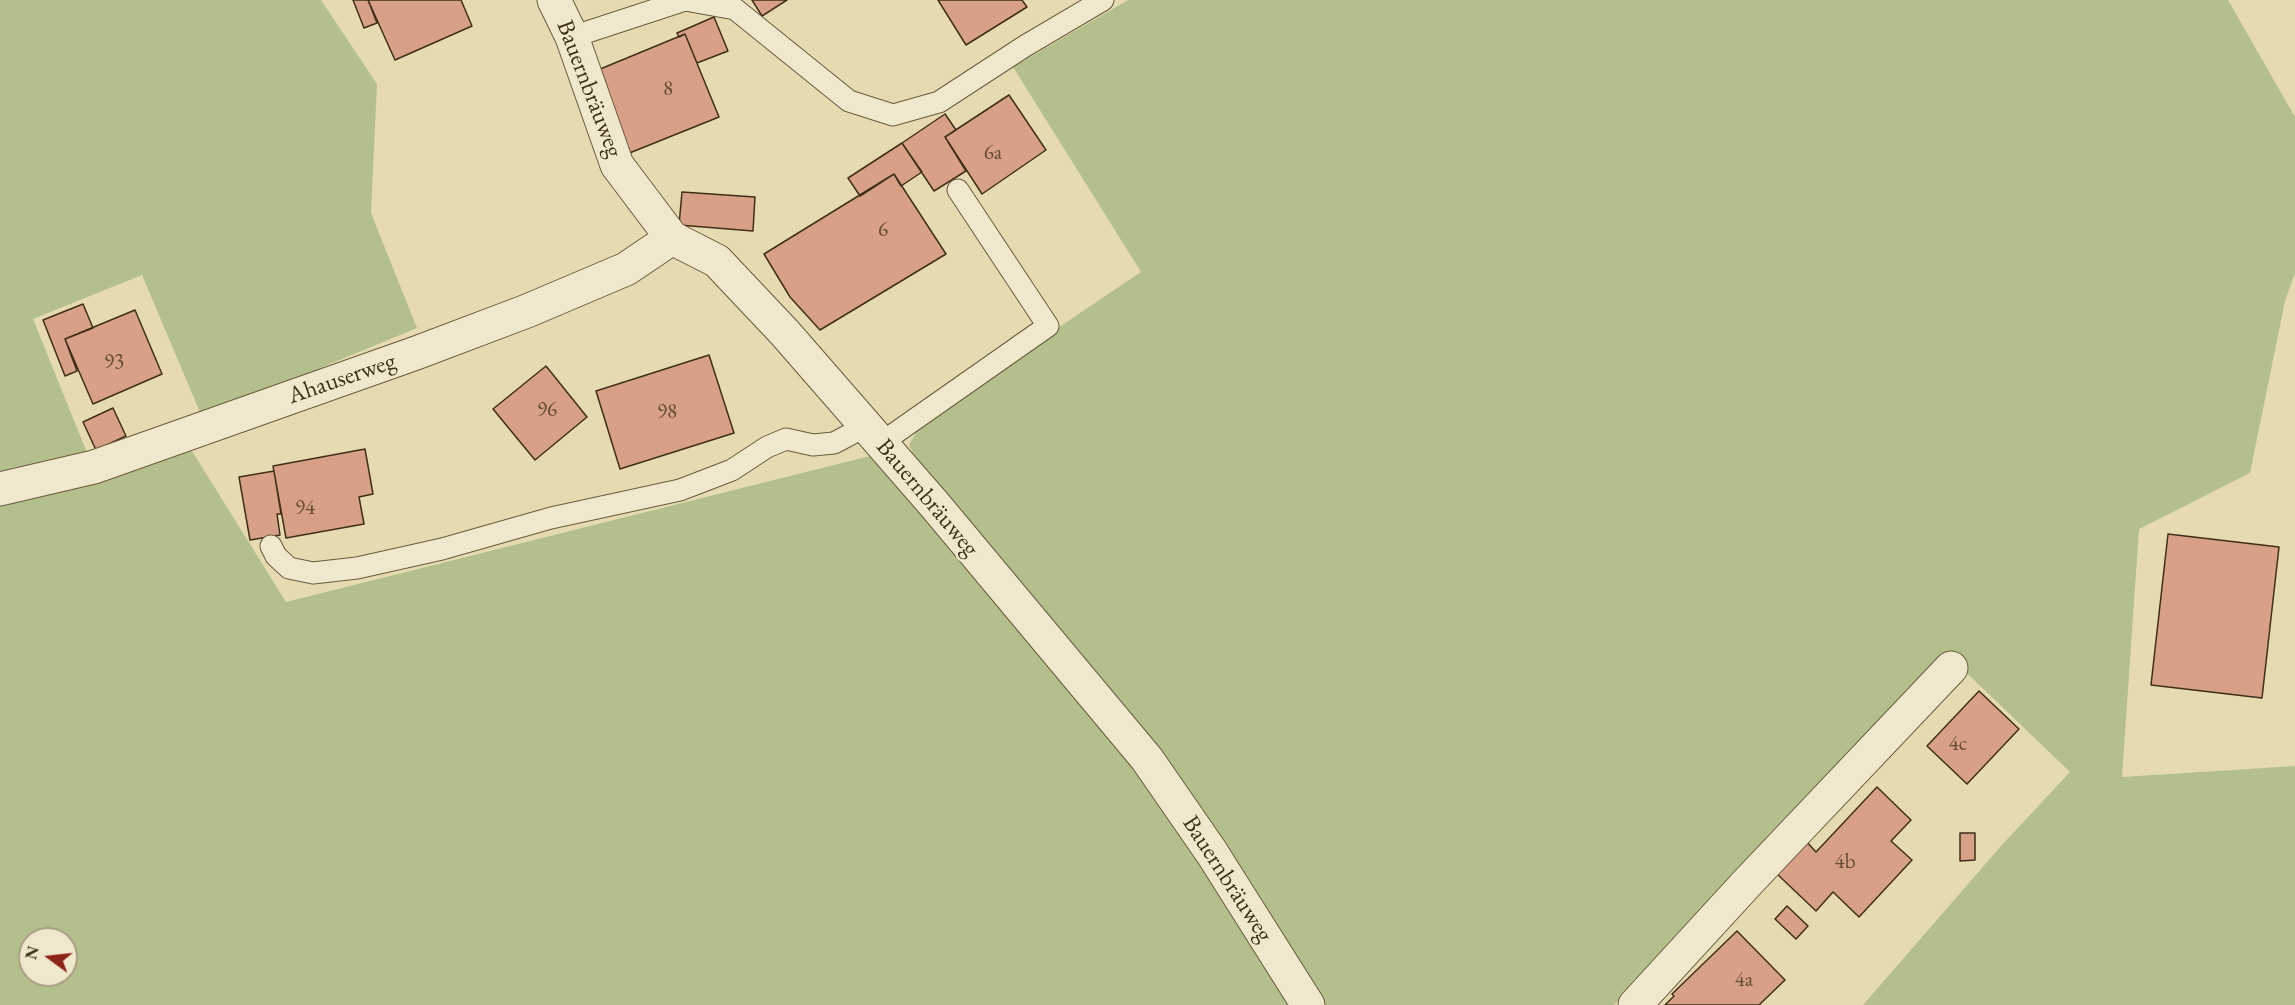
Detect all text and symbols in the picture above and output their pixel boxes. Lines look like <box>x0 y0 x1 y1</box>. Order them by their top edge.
street label: Bauernbräuweg <box>550 16 628 162</box>
house number: 8 <box>663 76 673 102</box>
house number: 6a <box>984 140 1002 166</box>
house number: 6 <box>878 217 888 243</box>
street label: Ahauserweg <box>284 347 400 411</box>
house number: 93 <box>104 349 124 375</box>
house number: 96 <box>537 397 557 423</box>
house number: 98 <box>657 399 677 425</box>
street label: Bauernbräuweg <box>869 433 985 563</box>
house number: 94 <box>295 495 315 521</box>
house number: 4c <box>1949 731 1967 757</box>
street label: Bauernbräuweg <box>1176 811 1278 947</box>
house number: 4b <box>1835 849 1855 875</box>
north arrow <box>18 927 78 987</box>
text: N <box>20 944 44 962</box>
house number: 4a <box>1735 967 1753 993</box>

